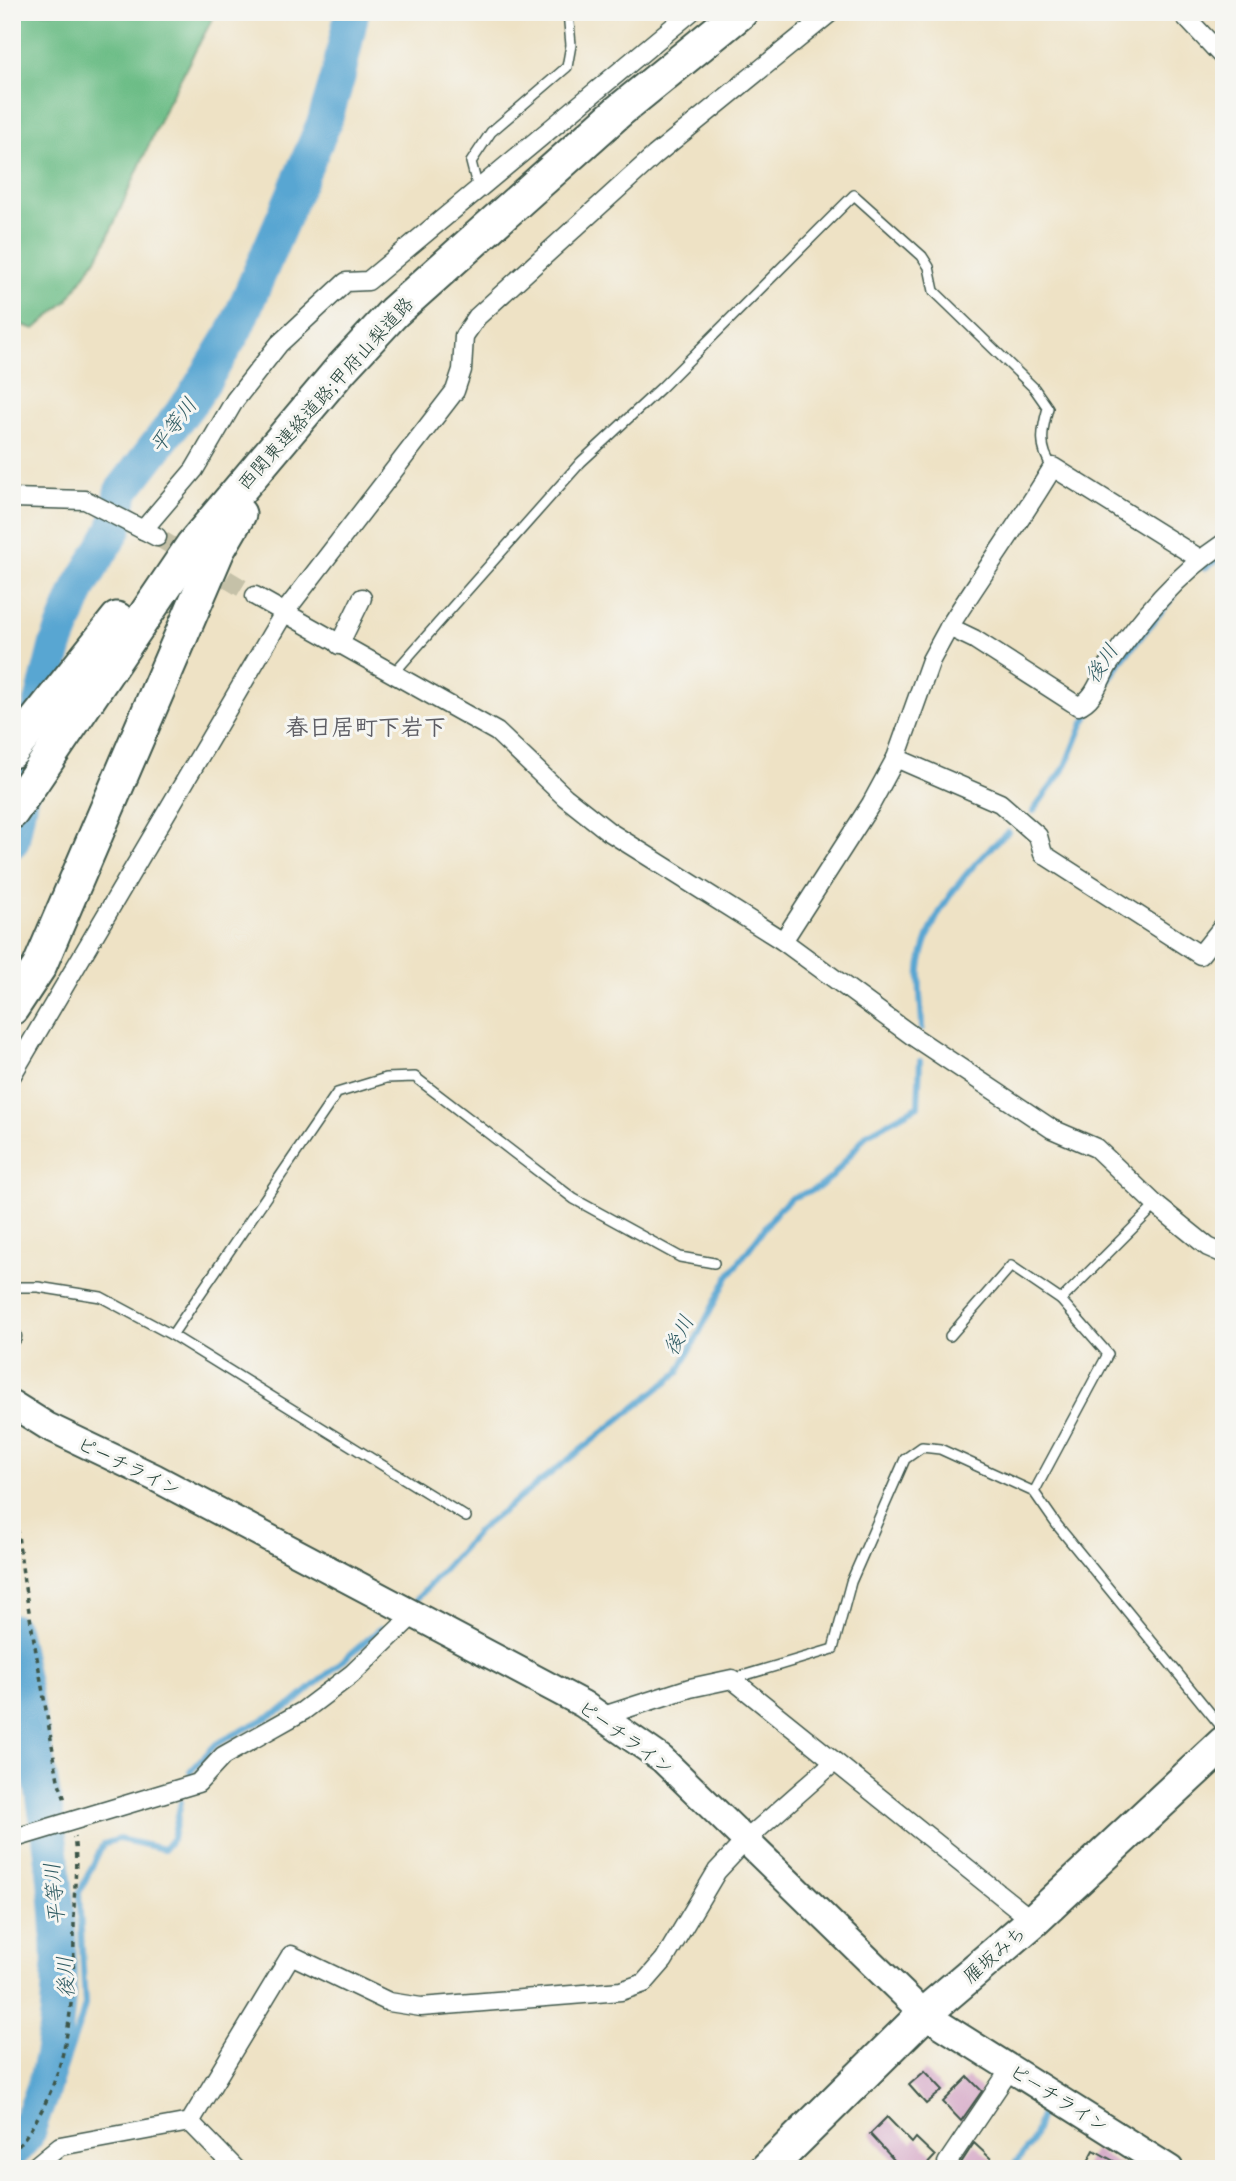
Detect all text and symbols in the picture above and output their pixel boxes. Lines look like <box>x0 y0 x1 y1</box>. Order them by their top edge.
street label: 西関東連絡道路;甲府山梨道路 <box>232 291 418 495</box>
water label: 平等川 <box>143 392 203 458</box>
water label: 後川 <box>1078 638 1124 688</box>
district label: 春日居町下岩下 <box>286 712 447 741</box>
water label: 後川 <box>656 1310 700 1360</box>
street label: ピーチライン <box>73 1431 185 1501</box>
street label: ピーチライン <box>574 1694 678 1780</box>
water label: 平等川 <box>38 1861 70 1927</box>
street label: 雁坂みち <box>958 1920 1030 1988</box>
water label: 後川 <box>51 1956 79 1998</box>
street label: ピーチライン <box>1005 2058 1113 2138</box>

